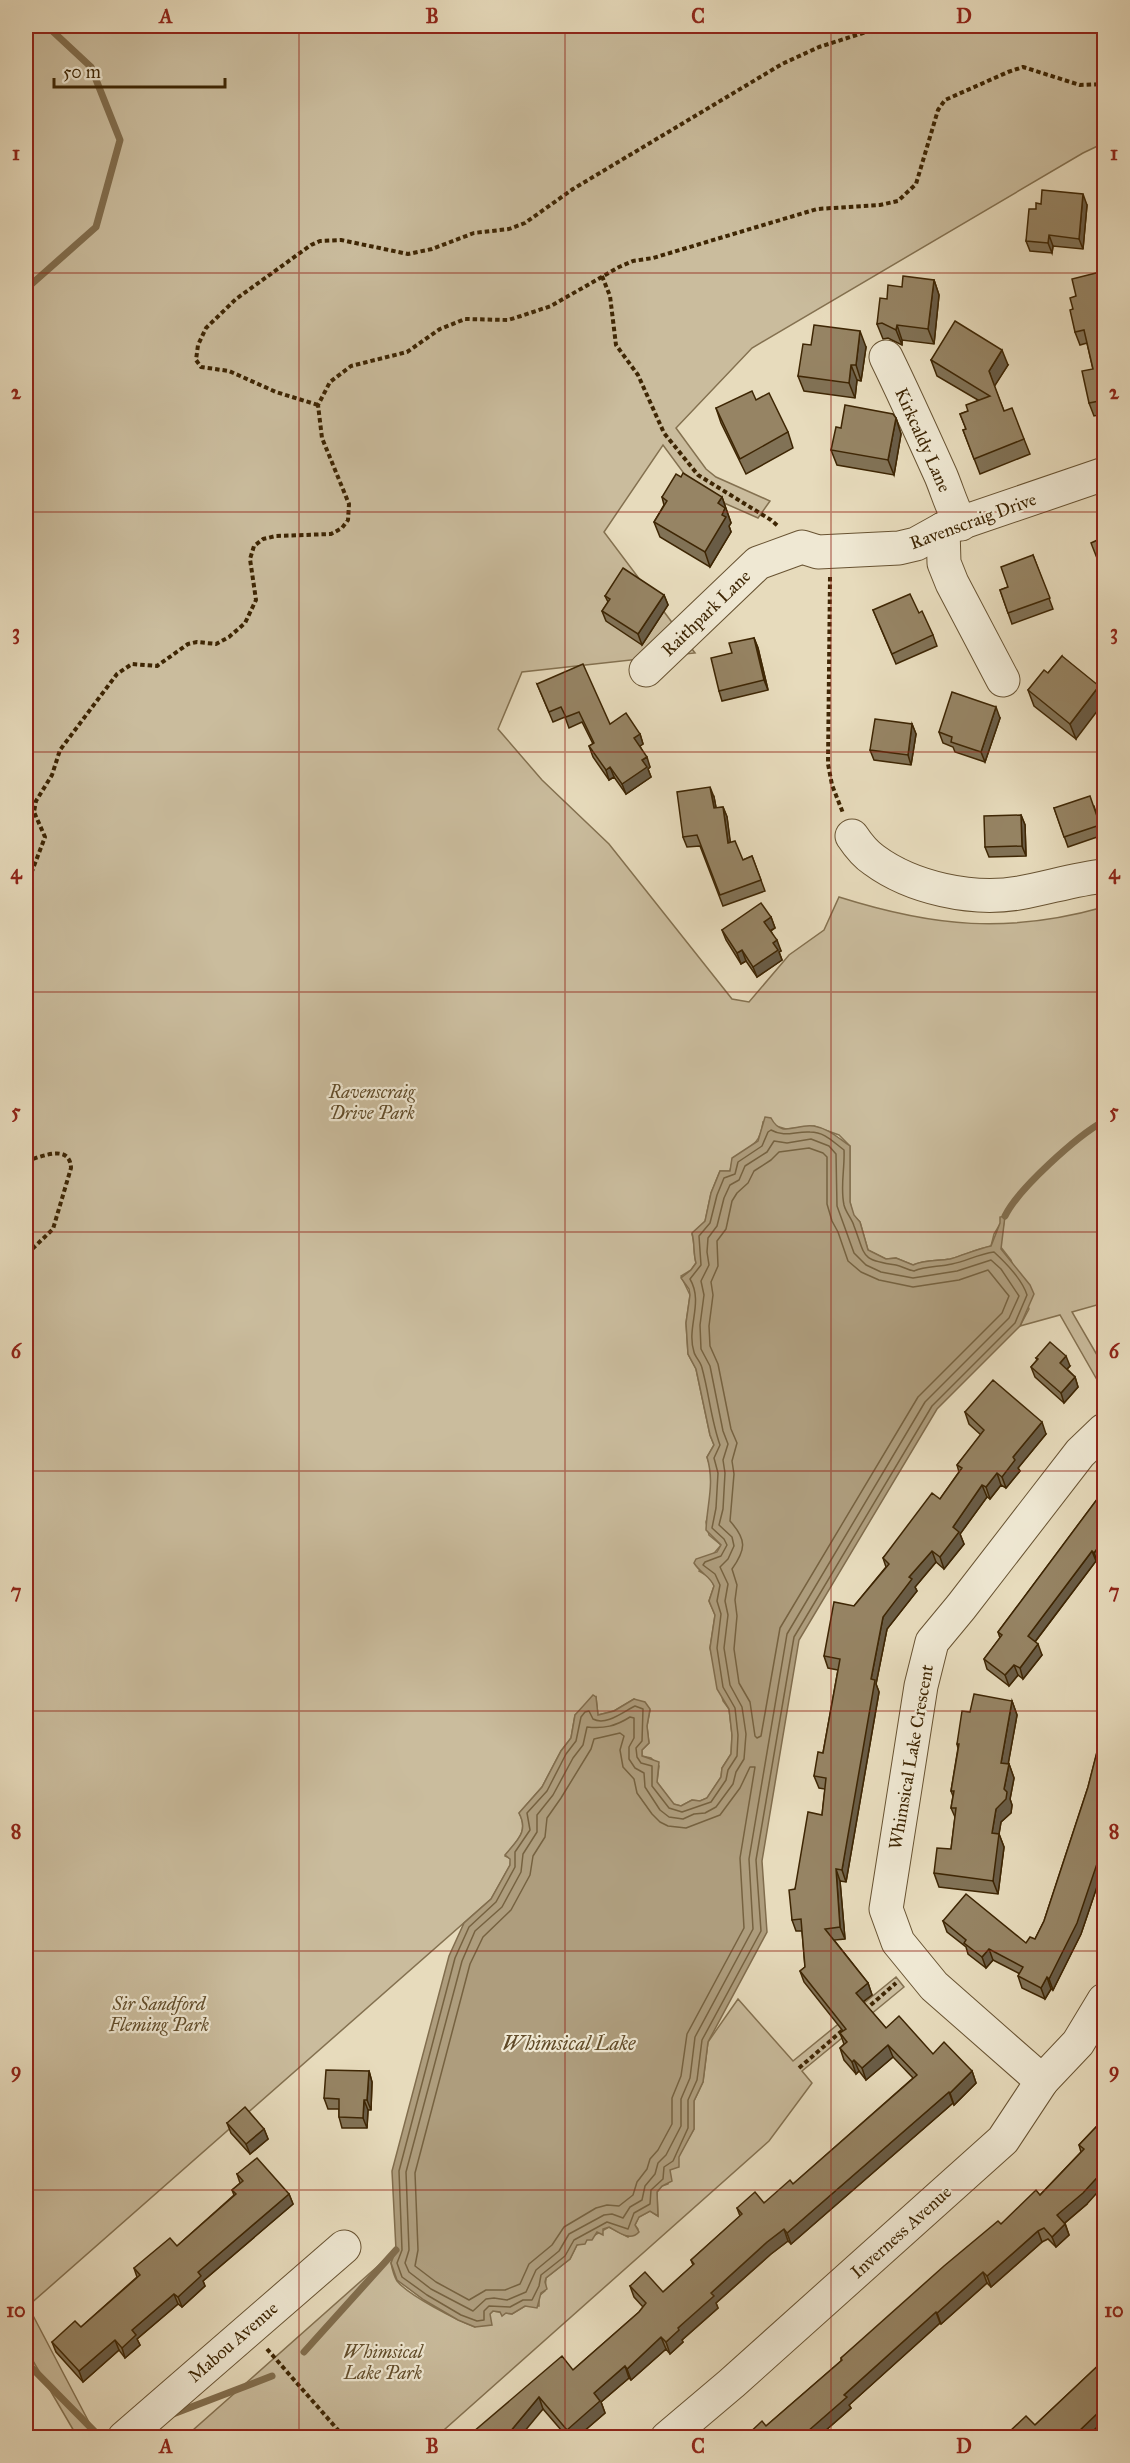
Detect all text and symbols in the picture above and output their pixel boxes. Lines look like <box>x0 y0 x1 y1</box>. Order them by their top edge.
text: A <box>157 4 173 28</box>
text: B <box>425 4 439 28</box>
text: C <box>691 4 705 28</box>
text: D <box>956 4 972 28</box>
scale bar <box>54 51 225 89</box>
text: 50 m <box>63 61 101 83</box>
text: 1 <box>12 141 20 165</box>
text: 1 <box>1110 141 1118 165</box>
text: 2 <box>11 380 22 404</box>
text: 2 <box>1109 380 1120 404</box>
street label: Kirkcaldy Lane <box>890 384 956 496</box>
street label: Ravenscraig Drive <box>907 488 1040 555</box>
street label: Raithpark Lane <box>657 565 755 661</box>
text: 3 <box>12 620 20 645</box>
text: 3 <box>1110 620 1118 645</box>
text: 4 <box>10 860 22 885</box>
text: 4 <box>1108 860 1120 885</box>
park label: Ravenscraig Drive Park <box>328 1081 416 1124</box>
text: 5 <box>11 1099 21 1123</box>
text: 5 <box>1109 1099 1119 1123</box>
text: 6 <box>11 1339 23 1363</box>
text: 6 <box>1109 1339 1121 1363</box>
text: 7 <box>11 1579 22 1603</box>
text: 7 <box>1109 1579 1120 1603</box>
street label: Whimsical Lake Crescent <box>884 1662 938 1851</box>
text: 8 <box>11 1819 21 1843</box>
text: 8 <box>1109 1819 1119 1843</box>
park label: Sir Sandford Fleming Park <box>108 1993 209 2036</box>
water label: Whimsical Lake <box>502 2031 636 2055</box>
text: 9 <box>11 2058 21 2083</box>
text: 9 <box>1109 2058 1119 2083</box>
street label: Inverness Avenue <box>846 2181 956 2283</box>
street label: Mabou Avenue <box>184 2297 282 2387</box>
text: 10 <box>6 2298 26 2322</box>
text: 10 <box>1104 2298 1124 2322</box>
park label: Whimsical Lake Park <box>343 2341 425 2384</box>
text: A <box>157 2434 173 2458</box>
text: B <box>425 2434 439 2458</box>
text: C <box>691 2434 705 2458</box>
text: D <box>956 2434 972 2458</box>

